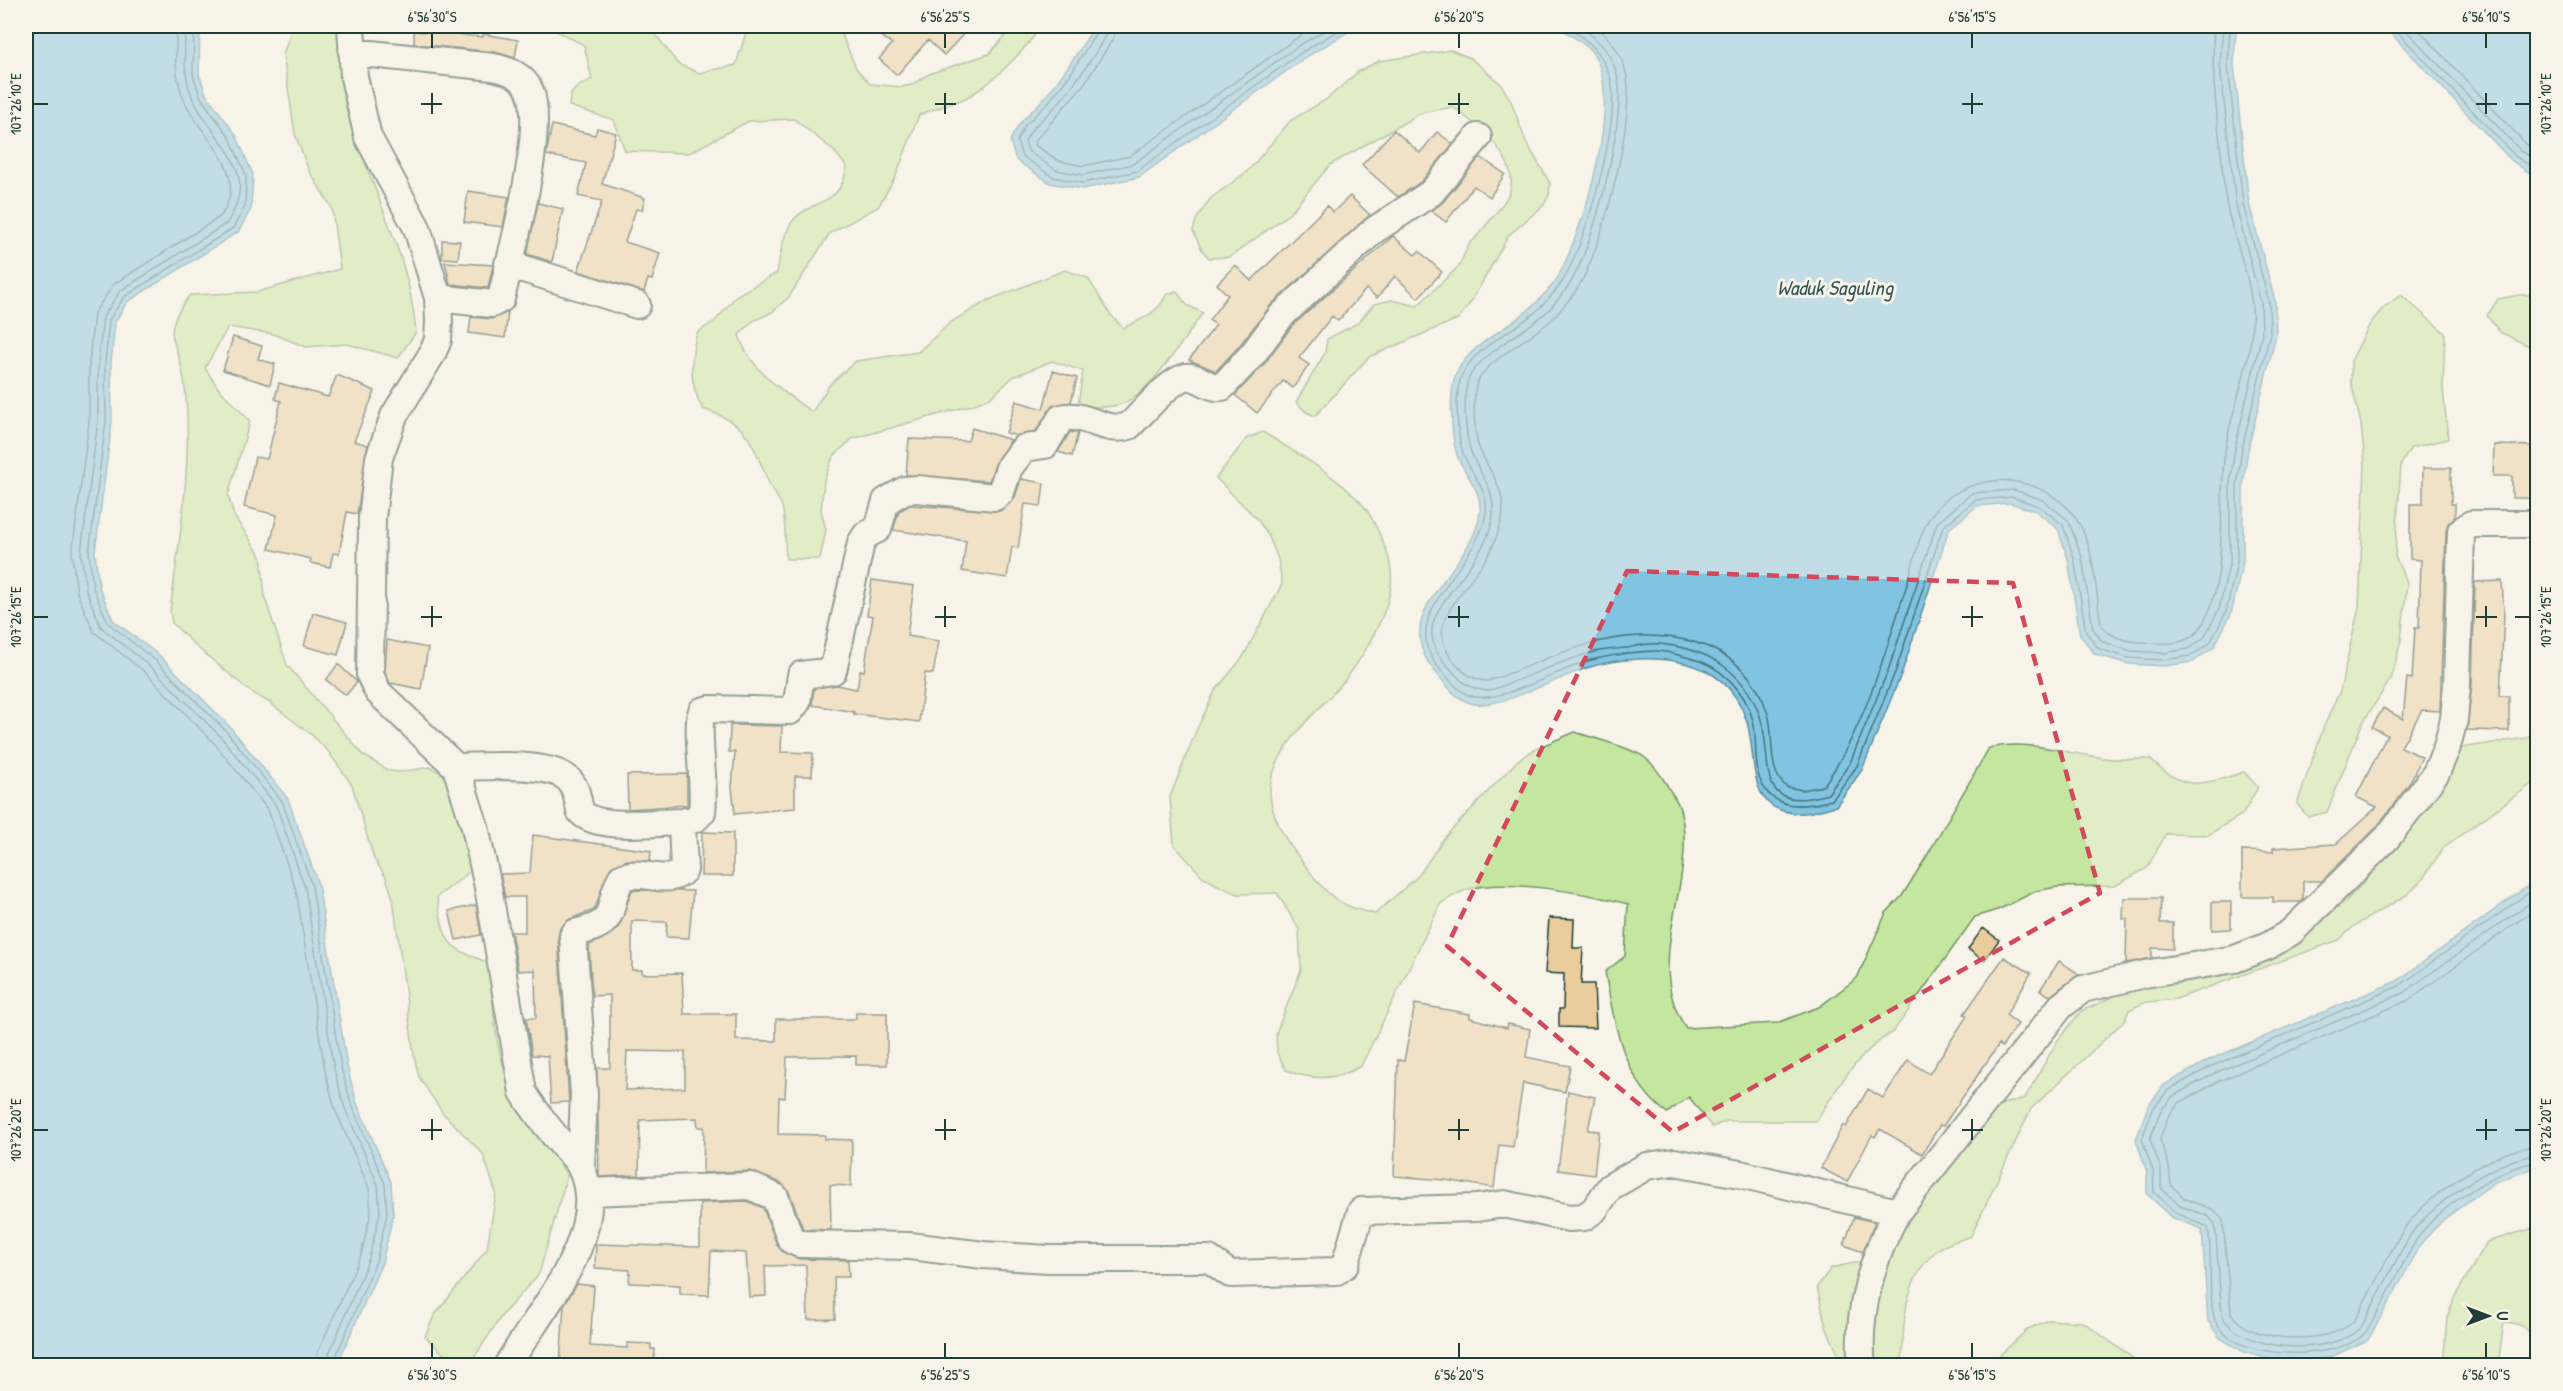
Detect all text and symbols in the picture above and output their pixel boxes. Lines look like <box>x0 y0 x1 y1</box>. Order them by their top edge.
text: 6°56'30"S <box>407 6 457 27</box>
text: 6°56'25"S <box>920 6 970 27</box>
text: 6°56'20"S <box>1434 6 1484 27</box>
text: 6°56'15"S <box>1948 6 1996 27</box>
text: 6°56'10"S <box>2462 6 2510 27</box>
text: 107°26'10"E <box>5 73 26 135</box>
text: 107°26'10"E <box>2535 73 2556 135</box>
water label: Waduk Saguling <box>1777 273 1895 302</box>
text: 107°26'15"E <box>5 586 26 648</box>
text: 107°26'15"E <box>2535 586 2556 648</box>
text: 107°26'20"E <box>5 1098 26 1162</box>
text: 107°26'20"E <box>2535 1098 2556 1162</box>
north arrow <box>2458 1286 2518 1346</box>
text: U <box>2492 1312 2514 1321</box>
text: 6°56'30"S <box>407 1364 457 1385</box>
text: 6°56'25"S <box>920 1364 970 1385</box>
text: 6°56'20"S <box>1434 1364 1484 1385</box>
text: 6°56'15"S <box>1948 1364 1996 1385</box>
text: 6°56'10"S <box>2462 1364 2510 1385</box>

